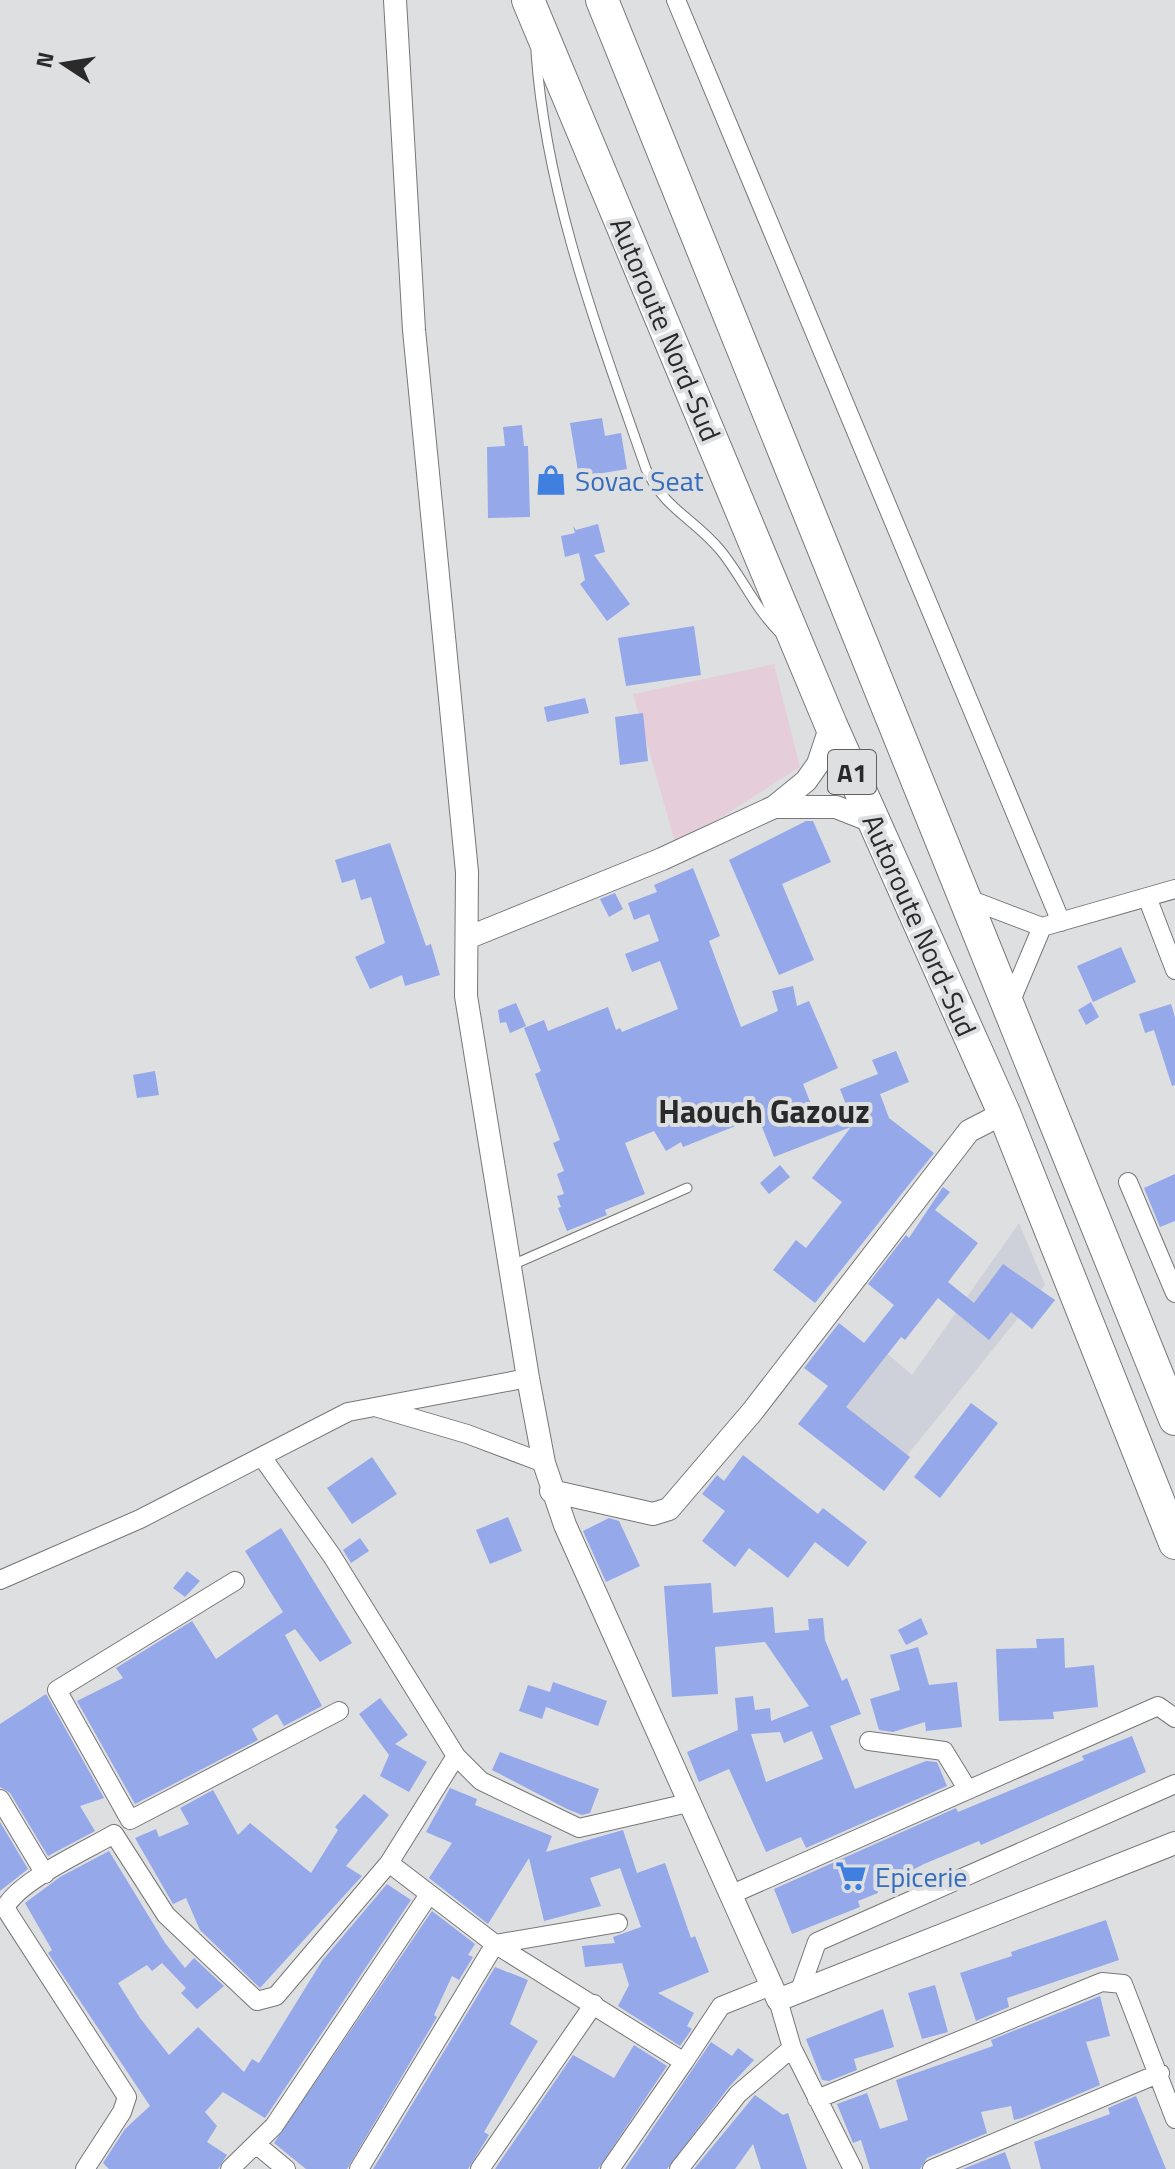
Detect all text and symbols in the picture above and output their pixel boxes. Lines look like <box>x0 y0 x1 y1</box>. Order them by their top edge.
north arrow <box>24 24 104 104</box>
text: N <box>26 49 63 71</box>
street label: Autoroute Nord-Sud <box>599 210 733 448</box>
place label: Sovac Seat <box>575 459 704 502</box>
shop icon: Sovac Seat <box>534 463 568 497</box>
road number: A1 <box>828 750 876 794</box>
street label: Autoroute Nord-Sud <box>852 807 988 1043</box>
district label: Haouch Gazouz <box>658 1087 870 1135</box>
place label: Epicerie <box>875 1855 968 1898</box>
supermarket icon: Epicerie <box>834 1859 868 1893</box>

